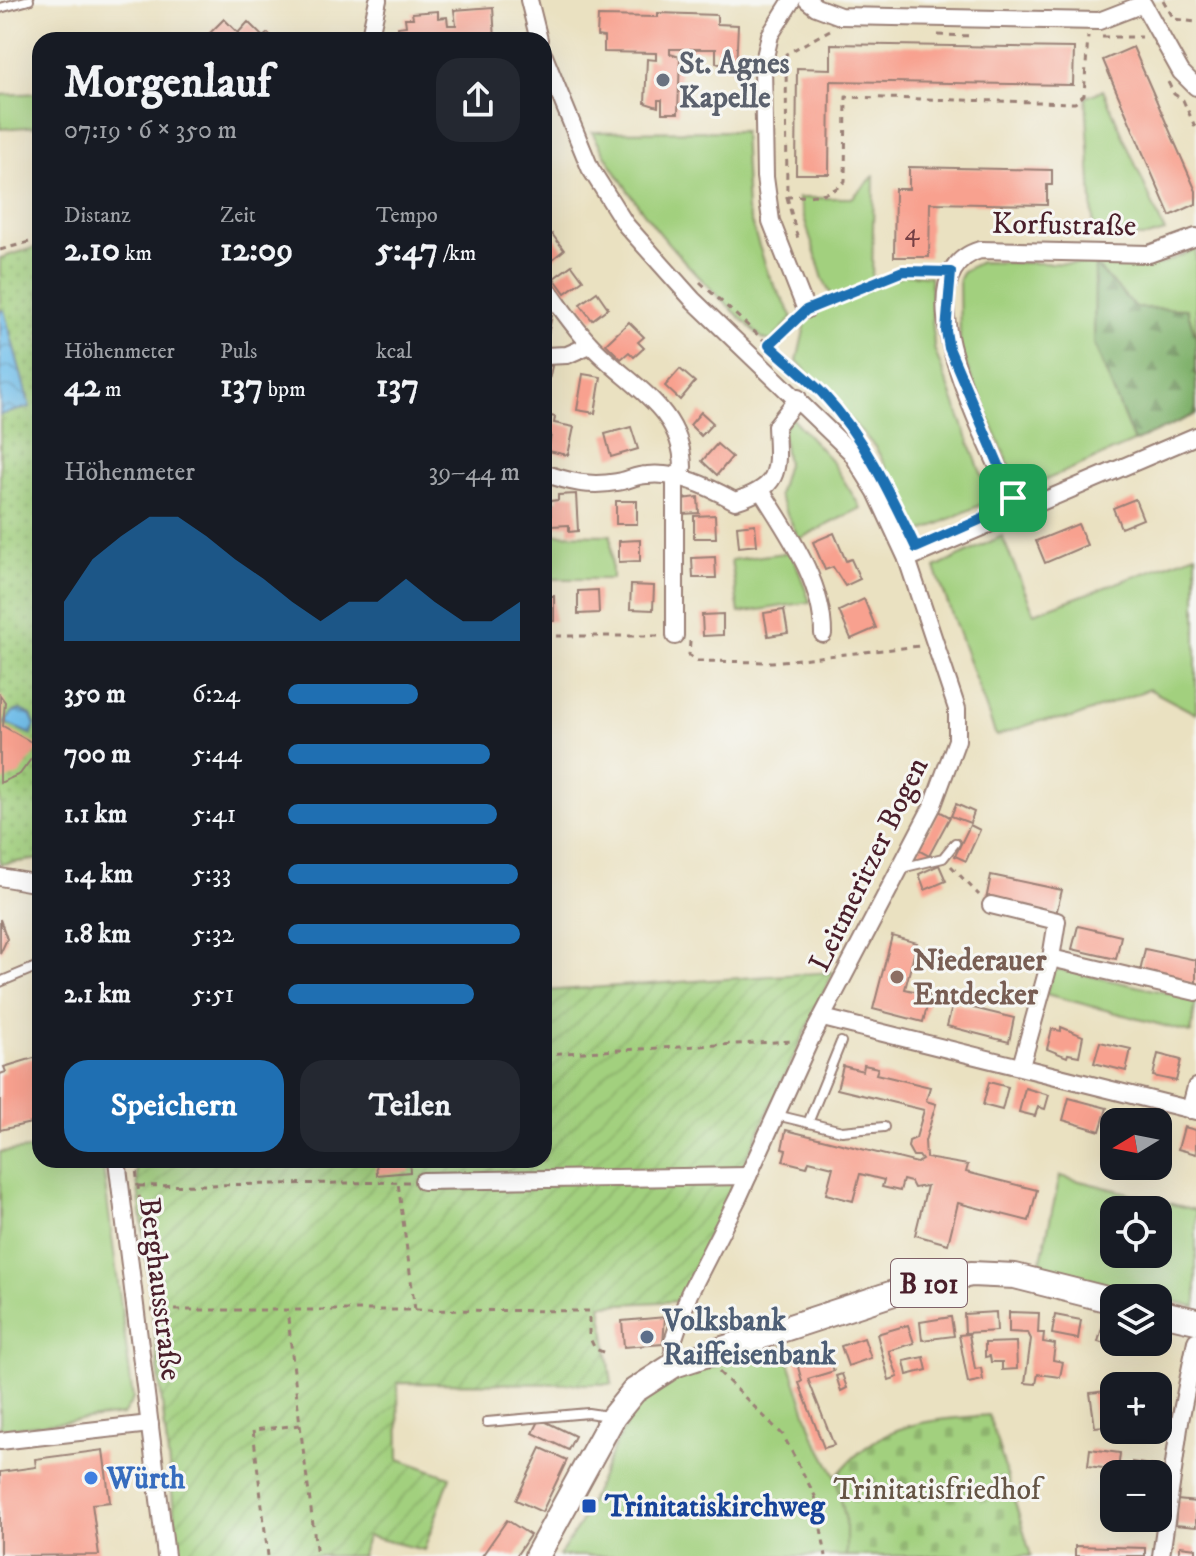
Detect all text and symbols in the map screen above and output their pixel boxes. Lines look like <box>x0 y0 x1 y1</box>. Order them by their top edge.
place label: St. Agnes Kapelle <box>679 46 790 117</box>
text: Morgenlauf <box>64 56 271 111</box>
button: share <box>436 58 520 142</box>
marker: St. Agnes Kapelle <box>654 71 672 89</box>
text: 07:19 · 6 × 350 m <box>64 114 237 147</box>
text: Distanz <box>64 202 131 229</box>
text: Zeit <box>220 202 256 229</box>
text: Tempo <box>376 202 438 229</box>
street label: Korfustraße <box>991 206 1137 245</box>
house number: 4 <box>905 216 921 249</box>
text: 2.10 <box>64 229 120 271</box>
text: 12:09 <box>220 229 293 271</box>
text: 5:47 <box>376 229 438 271</box>
text: km <box>120 240 152 267</box>
text: /km <box>438 240 476 267</box>
text: Höhenmeter <box>64 338 175 365</box>
text: Puls <box>220 338 257 365</box>
text: kcal <box>376 338 412 365</box>
text: 42 <box>64 365 100 407</box>
text: 137 <box>220 365 263 407</box>
text: 137 <box>376 365 419 407</box>
text: m <box>100 376 122 403</box>
text: bpm <box>263 376 306 403</box>
text: Höhenmeter <box>64 456 195 489</box>
text: 39–44 m <box>429 456 520 489</box>
pin <box>979 464 1047 532</box>
icon: arrive <box>991 476 1035 520</box>
text: 350 m <box>64 678 126 711</box>
text: 6:24 <box>192 678 240 711</box>
text: 700 m <box>64 738 131 771</box>
text: 5:44 <box>192 738 242 771</box>
street label: Leitmeritzer Bogen <box>801 751 937 978</box>
text: 1.1 km <box>64 798 127 831</box>
text: 5:41 <box>192 798 236 831</box>
text: 1.4 km <box>64 858 133 891</box>
text: 5:33 <box>192 858 231 891</box>
text: 1.8 km <box>64 918 131 951</box>
text: 5:32 <box>192 918 234 951</box>
place label: Niederauer Entdecker <box>913 943 1047 1014</box>
marker: Niederauer Entdecker <box>888 968 906 986</box>
text: 2.1 km <box>64 978 131 1011</box>
text: 5:51 <box>192 978 234 1011</box>
button: Speichern <box>64 1060 284 1152</box>
button: Teilen <box>300 1060 520 1152</box>
north arrow <box>1100 1108 1172 1180</box>
map controls <box>1100 1108 1172 1532</box>
street label: Berghausstraße <box>130 1195 189 1383</box>
button: locate <box>1100 1196 1172 1268</box>
road number: B 101 <box>891 1259 967 1307</box>
button: layers <box>1100 1284 1172 1356</box>
place label: Volksbank Raiffeisenbank <box>662 1303 837 1374</box>
marker: Volksbank Raiffeisenbank <box>638 1328 656 1346</box>
button: + <box>1100 1372 1172 1444</box>
button: − <box>1100 1460 1172 1532</box>
place label: Würth <box>106 1461 186 1498</box>
marker: Würth <box>82 1469 100 1487</box>
park label: Trinitatisfriedhof <box>833 1472 1045 1509</box>
place label: Trinitatiskirchweg <box>604 1489 826 1526</box>
marker: Trinitatiskirchweg <box>580 1497 598 1515</box>

